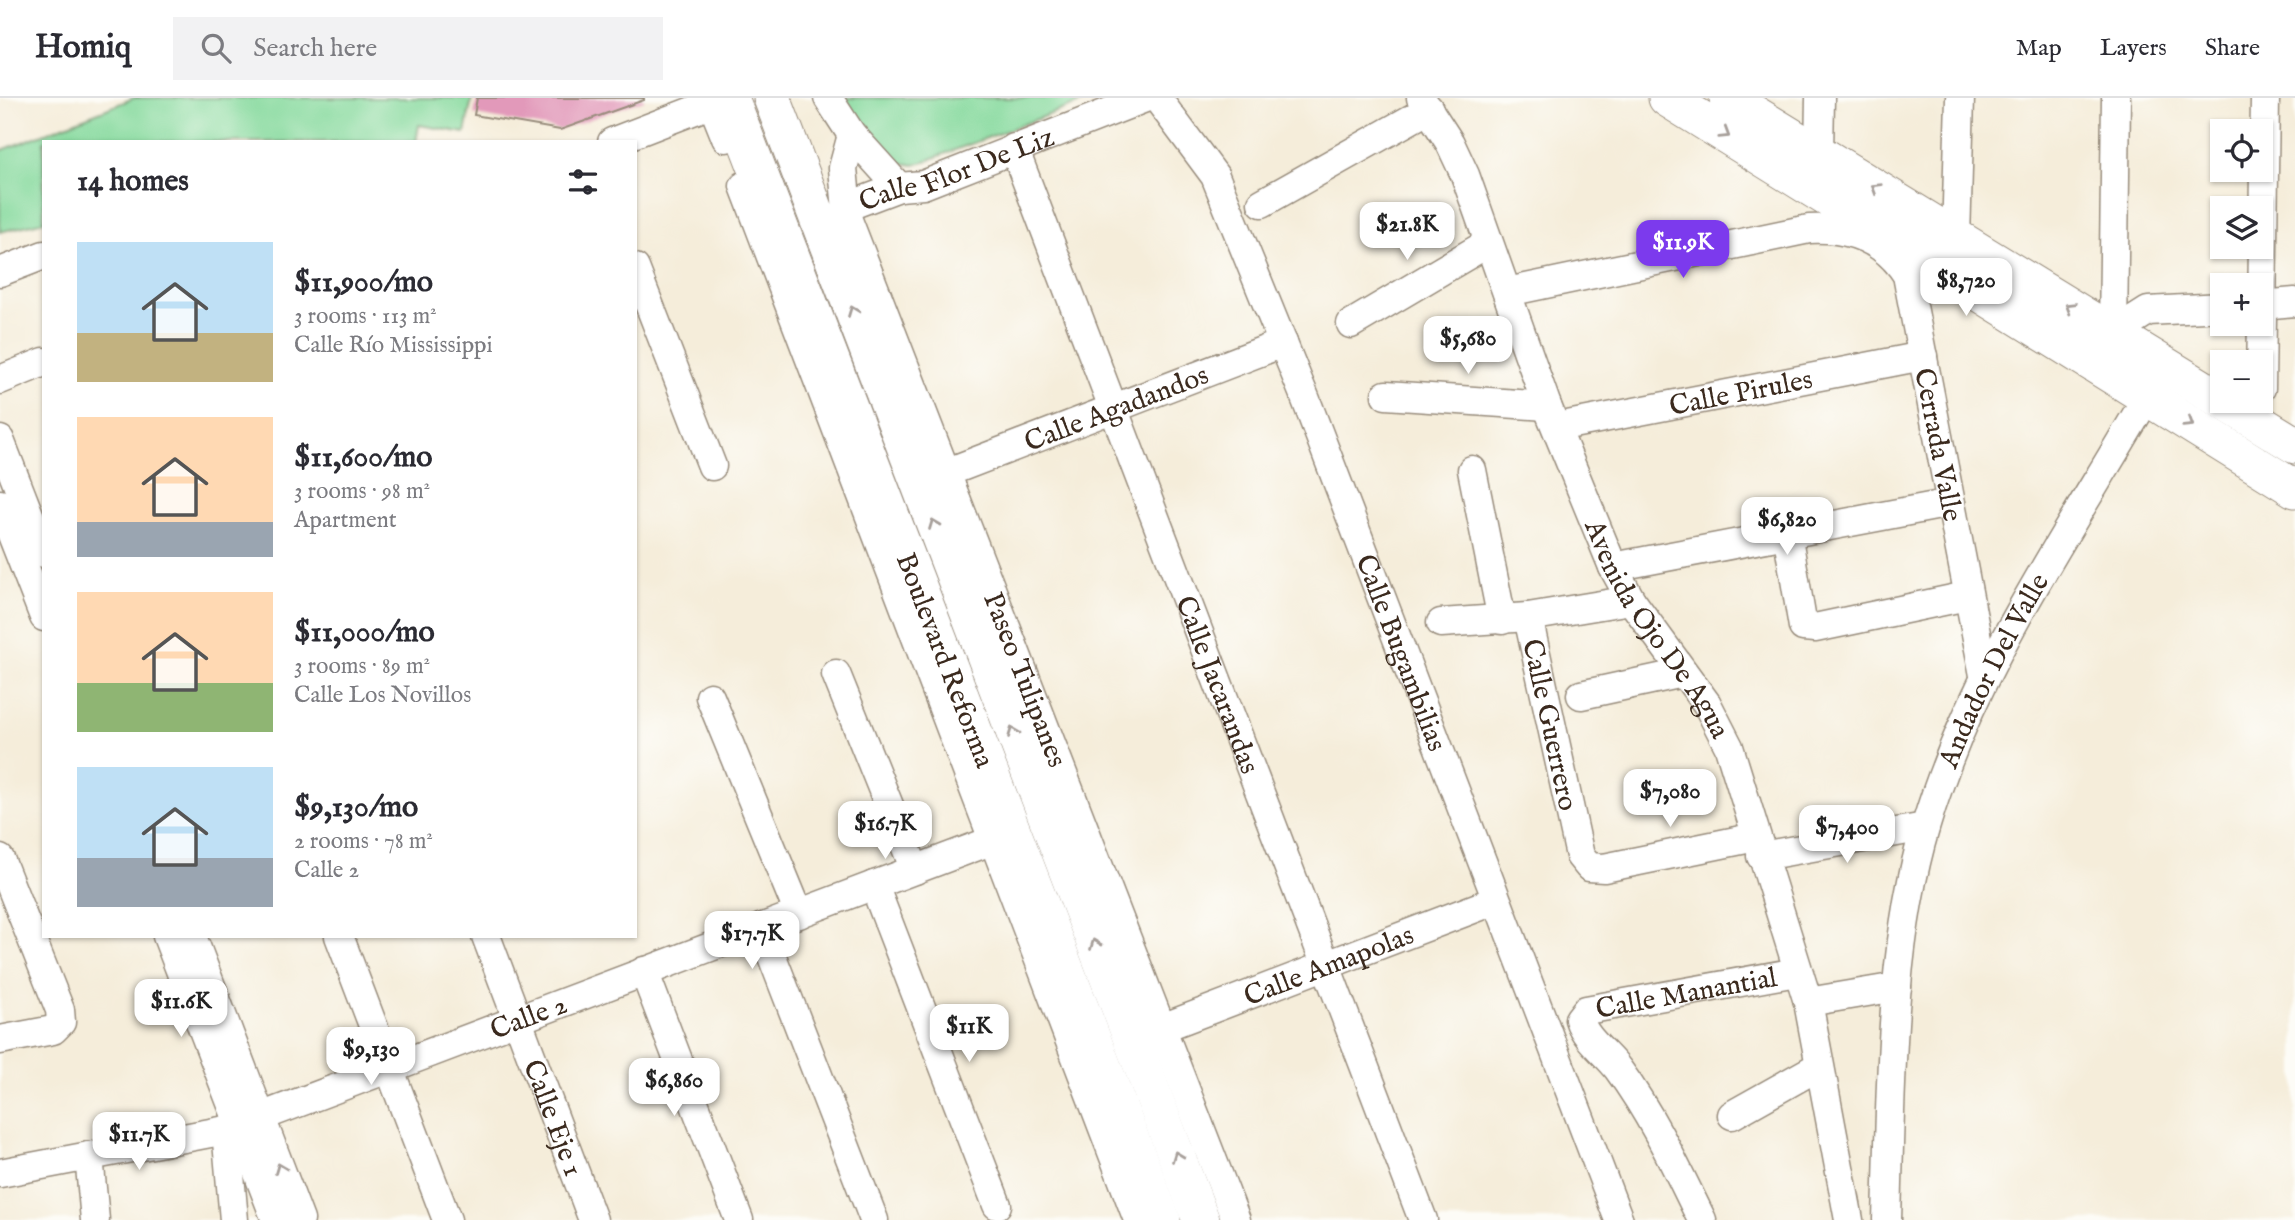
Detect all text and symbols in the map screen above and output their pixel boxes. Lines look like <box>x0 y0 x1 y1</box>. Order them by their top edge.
search box <box>173 17 663 80</box>
text: Homiq <box>35 27 131 69</box>
icon: search <box>197 29 235 67</box>
text: Search here <box>253 32 377 65</box>
text: Map <box>2016 33 2062 64</box>
text: Layers <box>2100 33 2167 64</box>
text: Share <box>2205 33 2260 64</box>
map controls <box>2210 119 2273 413</box>
button: locate <box>2210 119 2273 182</box>
street label: Calle Flor De Liz <box>854 120 1059 221</box>
one-way arrow <box>1718 126 1731 139</box>
text: 14 homes <box>77 163 189 201</box>
icon: filters <box>564 163 602 201</box>
one-way arrow <box>1870 184 1883 197</box>
button: layers <box>2210 196 2273 259</box>
pin: $21.8K <box>1350 202 1464 262</box>
text: $21.8K <box>1376 210 1438 239</box>
pin: $11.9K <box>1626 220 1740 280</box>
text: $11.9K <box>1652 228 1714 257</box>
pin: $8,720 <box>1909 258 2023 318</box>
text: $11,900/mo <box>294 264 433 302</box>
text: $8,720 <box>1936 266 1996 295</box>
icon: home <box>133 270 217 354</box>
button: + <box>2210 273 2273 336</box>
text: 3 rooms · 113 m² <box>294 302 437 331</box>
one-way arrow <box>2064 303 2077 316</box>
one-way arrow <box>847 306 861 318</box>
pin: $5,680 <box>1411 316 1525 376</box>
text: $5,680 <box>1439 324 1497 353</box>
text: Calle Río Mississippi <box>294 331 493 360</box>
button: − <box>2210 350 2273 413</box>
street label: Calle Agadandos <box>1020 358 1214 461</box>
street label: Calle Pirules <box>1667 363 1816 425</box>
street label: Cerrada Valle <box>1905 365 1969 525</box>
one-way arrow <box>2181 414 2194 427</box>
text: $11,600/mo <box>294 439 433 477</box>
icon: home <box>133 445 217 529</box>
text: 3 rooms · 98 m² <box>294 477 430 506</box>
pin: $6,820 <box>1730 498 1844 557</box>
text: $6,820 <box>1757 505 1817 534</box>
text: Apartment <box>294 506 397 535</box>
street label: Avenida Ojo De Agua <box>1575 514 1737 746</box>
one-way arrow <box>929 518 943 530</box>
street label: Boulevard Reforma <box>887 548 1001 774</box>
street label: Calle Bugambilias <box>1347 550 1453 756</box>
street label: Andador Del Valle <box>1932 568 2058 774</box>
street label: Paseo Tulipanes <box>974 588 1074 772</box>
street label: Calle Jacarandas <box>1167 591 1266 779</box>
text: $11,000/mo <box>294 614 435 652</box>
icon: home <box>133 620 217 704</box>
street label: Calle Guerrero <box>1513 636 1585 814</box>
text: 3 rooms · 89 m² <box>294 652 430 681</box>
text: Calle Los Novillos <box>294 681 471 710</box>
one-way arrow <box>1008 726 1022 738</box>
pin: $7,080 <box>1613 770 1727 829</box>
text: $7,080 <box>1639 777 1701 806</box>
text: $9,130/mo <box>294 789 418 827</box>
icon: home <box>133 795 217 879</box>
pin: $16.7K <box>828 802 942 861</box>
pin: $7,400 <box>1790 806 1904 865</box>
text: $16.7K <box>854 809 916 838</box>
text: $7,400 <box>1815 813 1879 842</box>
text: 2 rooms · 78 m² <box>294 827 433 856</box>
text: Calle 2 <box>294 856 359 885</box>
pin: $17.7K <box>695 912 809 971</box>
street label: Calle Amapolas <box>1239 918 1419 1015</box>
text: $17.7K <box>720 919 784 948</box>
one-way arrow <box>1089 938 1103 950</box>
street label: Calle Manantial <box>1593 961 1780 1028</box>
pin: $11.6K <box>124 979 238 1039</box>
text: $11.6K <box>150 987 212 1016</box>
street label: Calle 2 <box>486 988 572 1049</box>
pin: $11K <box>928 1004 1010 1064</box>
text: $11K <box>946 1012 992 1041</box>
pin: $9,130 <box>314 1028 428 1087</box>
text: $9,130 <box>342 1035 400 1064</box>
street label: Calle Eje 1 <box>514 1055 590 1182</box>
pin: $6,860 <box>617 1058 731 1118</box>
text: $6,860 <box>645 1066 703 1095</box>
pin: $11.7K <box>82 1112 196 1172</box>
text: $11.7K <box>109 1120 169 1149</box>
one-way arrow <box>1171 1151 1185 1163</box>
one-way arrow <box>274 1162 288 1174</box>

